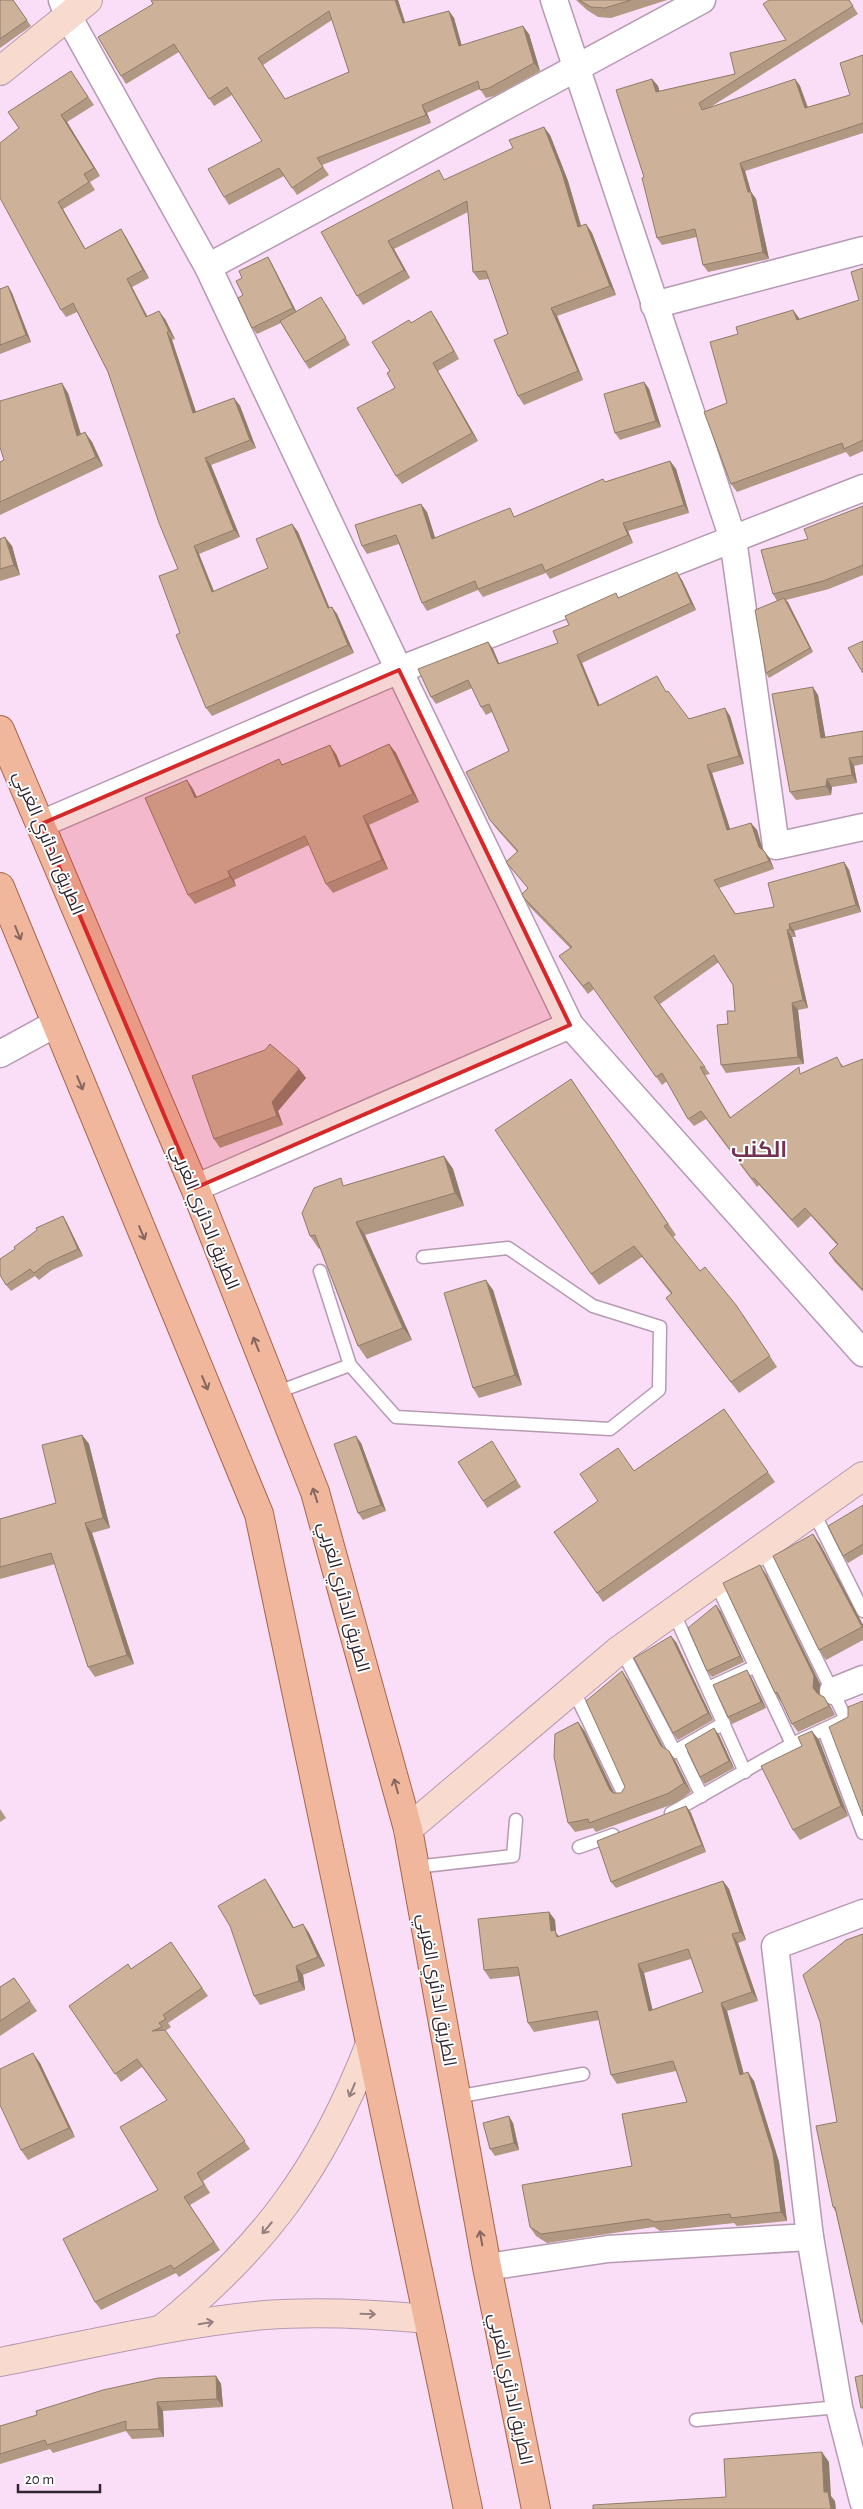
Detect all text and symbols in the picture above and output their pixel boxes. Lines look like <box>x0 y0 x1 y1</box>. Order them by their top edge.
street label: الطريق الدائري الغربي <box>6 769 87 920</box>
one-way arrow <box>14 925 23 940</box>
one-way arrow <box>75 1075 85 1090</box>
district label: الكنب <box>731 1139 787 1162</box>
street label: الطريق الدائري الغربي <box>163 1142 241 1294</box>
one-way arrow <box>138 1225 148 1240</box>
one-way arrow <box>251 1336 260 1352</box>
one-way arrow <box>200 1375 210 1390</box>
one-way arrow <box>310 1487 320 1503</box>
street label: الطريق الدائري الغربي <box>310 1520 372 1675</box>
one-way arrow <box>391 1779 400 1795</box>
street label: الطريق الدائري الغربي <box>410 1912 458 2069</box>
one-way arrow <box>347 2082 357 2097</box>
one-way arrow <box>262 2221 273 2234</box>
one-way arrow <box>476 2231 486 2247</box>
one-way arrow <box>360 2310 376 2319</box>
street label: الطريق الدائري الغربي <box>481 2312 535 2468</box>
one-way arrow <box>198 2317 214 2327</box>
scale bar <box>18 2462 100 2494</box>
text: 20 m <box>25 2472 54 2487</box>

